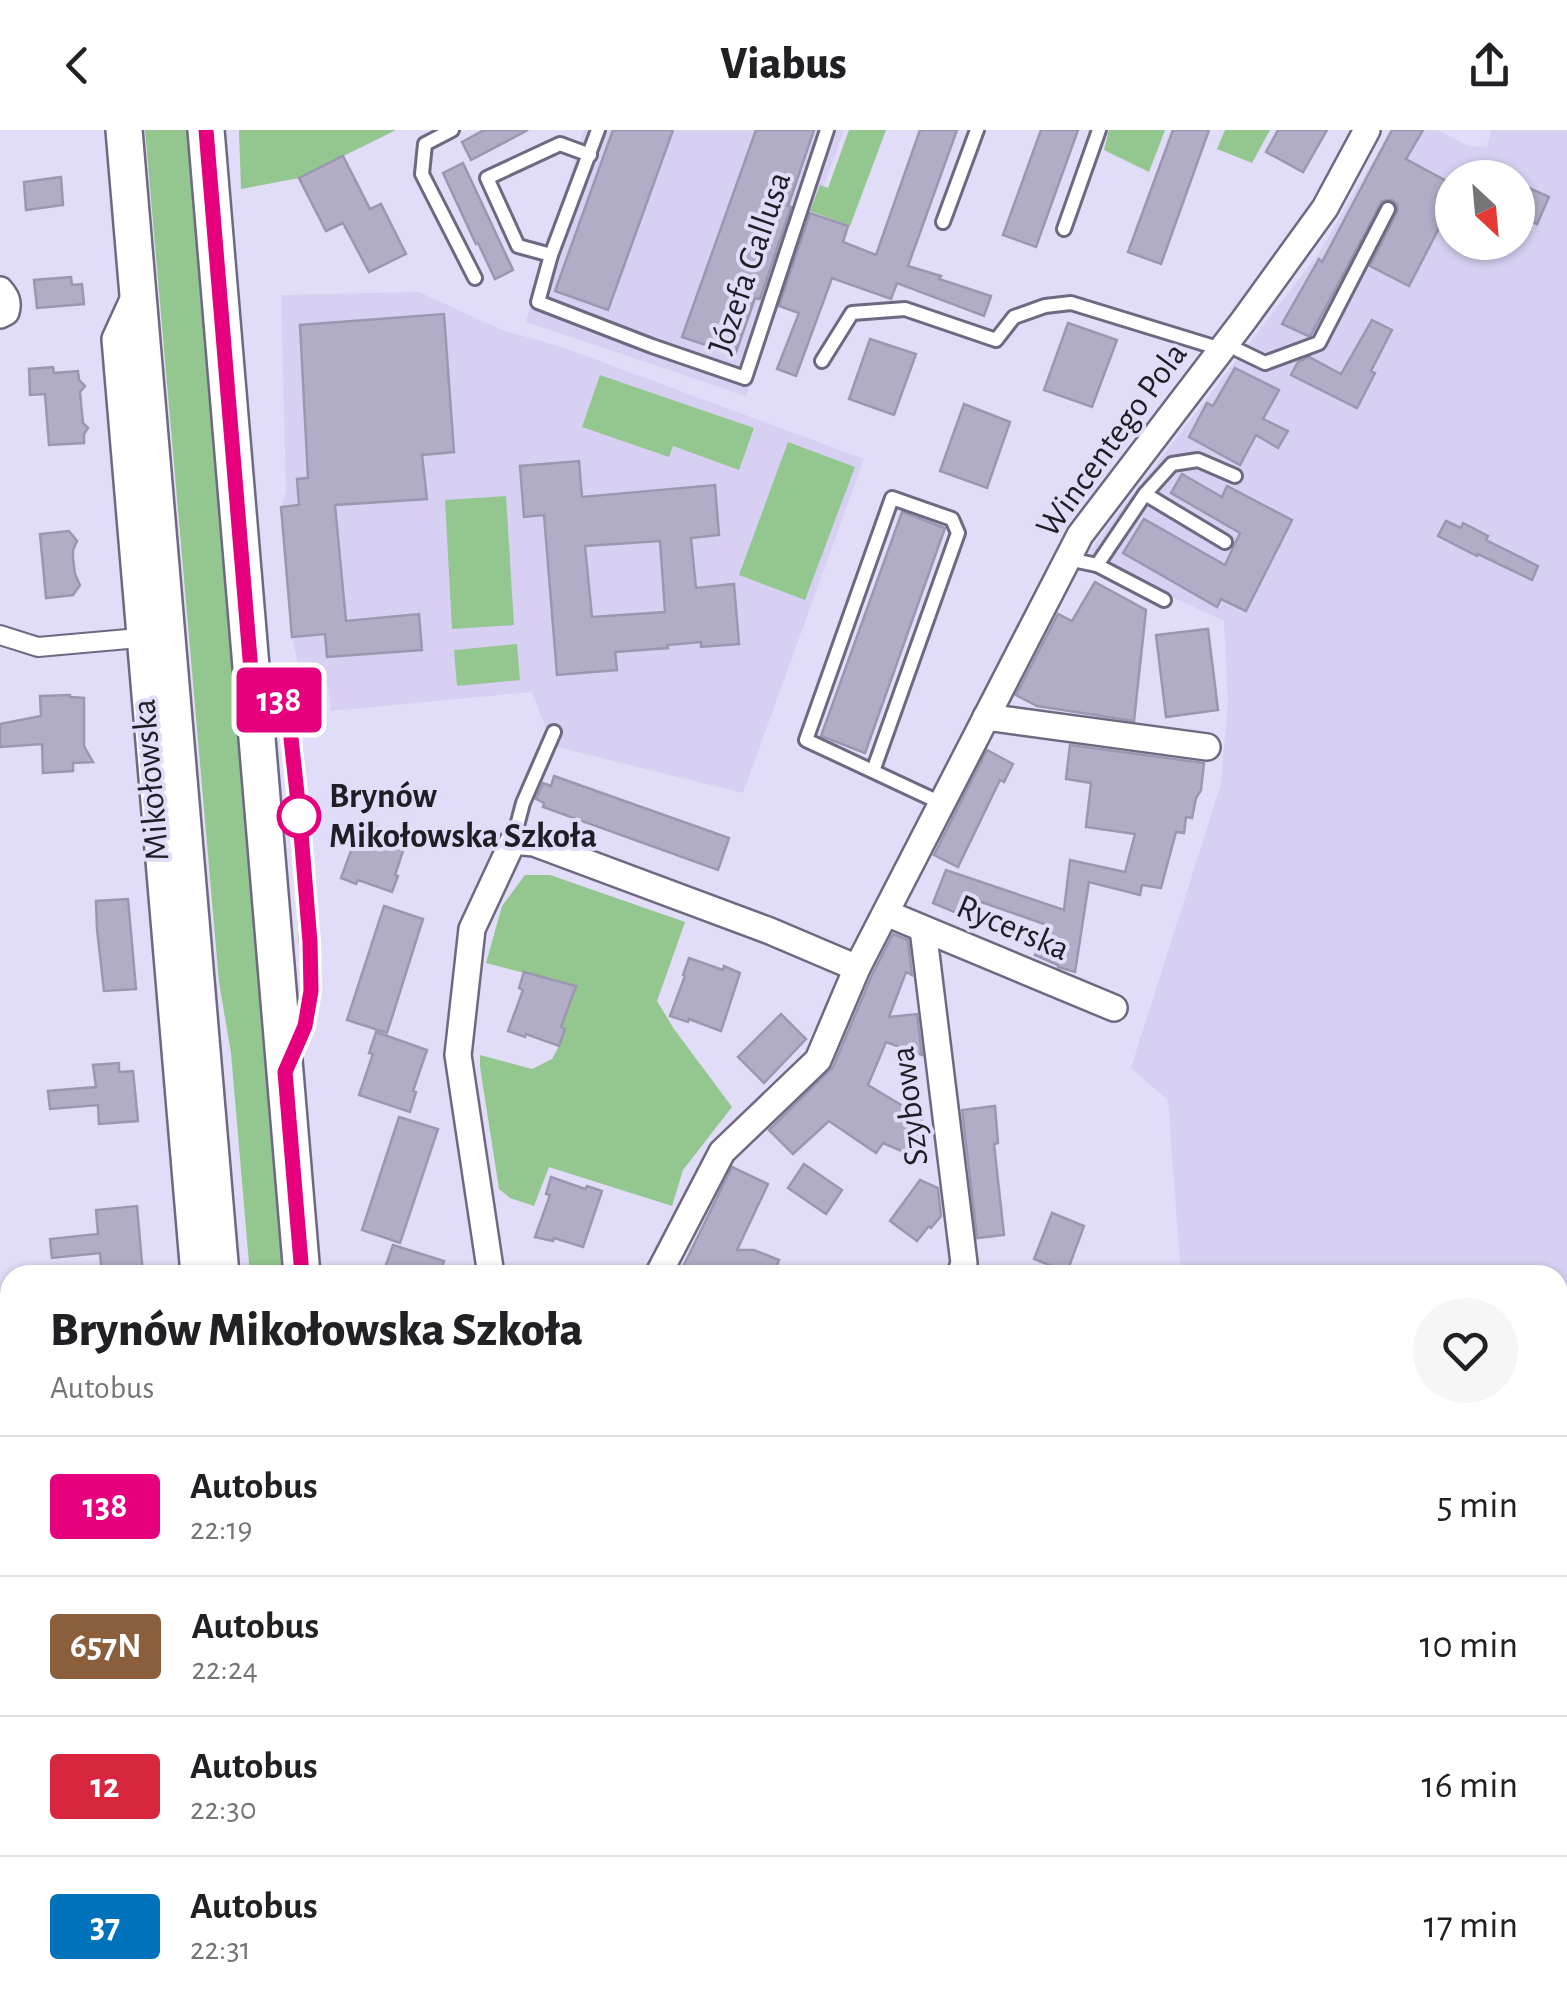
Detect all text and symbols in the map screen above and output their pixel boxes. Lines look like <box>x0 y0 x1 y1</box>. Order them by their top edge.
icon: back <box>50 38 105 93</box>
icon: share <box>1462 38 1517 93</box>
text: Viabus <box>720 42 847 87</box>
north arrow <box>1435 160 1535 260</box>
map controls <box>1435 160 1535 260</box>
street label: Józefa Gallusa <box>702 167 798 359</box>
street label: Wincentego Pola <box>1030 336 1194 544</box>
line badge: 138 <box>222 668 336 732</box>
text: 138 <box>257 683 301 718</box>
street label: Mikołowska <box>126 698 176 862</box>
place label: Brynów Mikołowska Szkoła <box>329 779 597 854</box>
marker: Brynów Mikołowska Szkoła <box>278 795 320 837</box>
street label: Rycerska <box>952 889 1074 967</box>
street label: Szybowa <box>885 1044 935 1168</box>
button: heart <box>1413 1298 1518 1403</box>
text: Brynów Mikołowska Szkoła <box>50 1307 583 1355</box>
text: Autobus <box>50 1372 154 1404</box>
text: Autobus <box>190 1468 318 1506</box>
text: 5 min <box>1437 1487 1518 1525</box>
text: 138 <box>83 1489 127 1524</box>
text: 22:19 <box>190 1513 253 1545</box>
text: Autobus <box>191 1608 319 1646</box>
text: 10 min <box>1419 1627 1518 1665</box>
text: 657N <box>70 1629 141 1664</box>
text: 22:24 <box>191 1653 258 1685</box>
text: Autobus <box>190 1748 318 1786</box>
text: 16 min <box>1422 1767 1518 1805</box>
text: 12 <box>90 1769 120 1804</box>
text: 22:30 <box>190 1793 257 1825</box>
text: Autobus <box>190 1888 318 1926</box>
text: 17 min <box>1424 1907 1518 1945</box>
text: 37 <box>90 1909 120 1944</box>
text: 22:31 <box>190 1933 251 1965</box>

